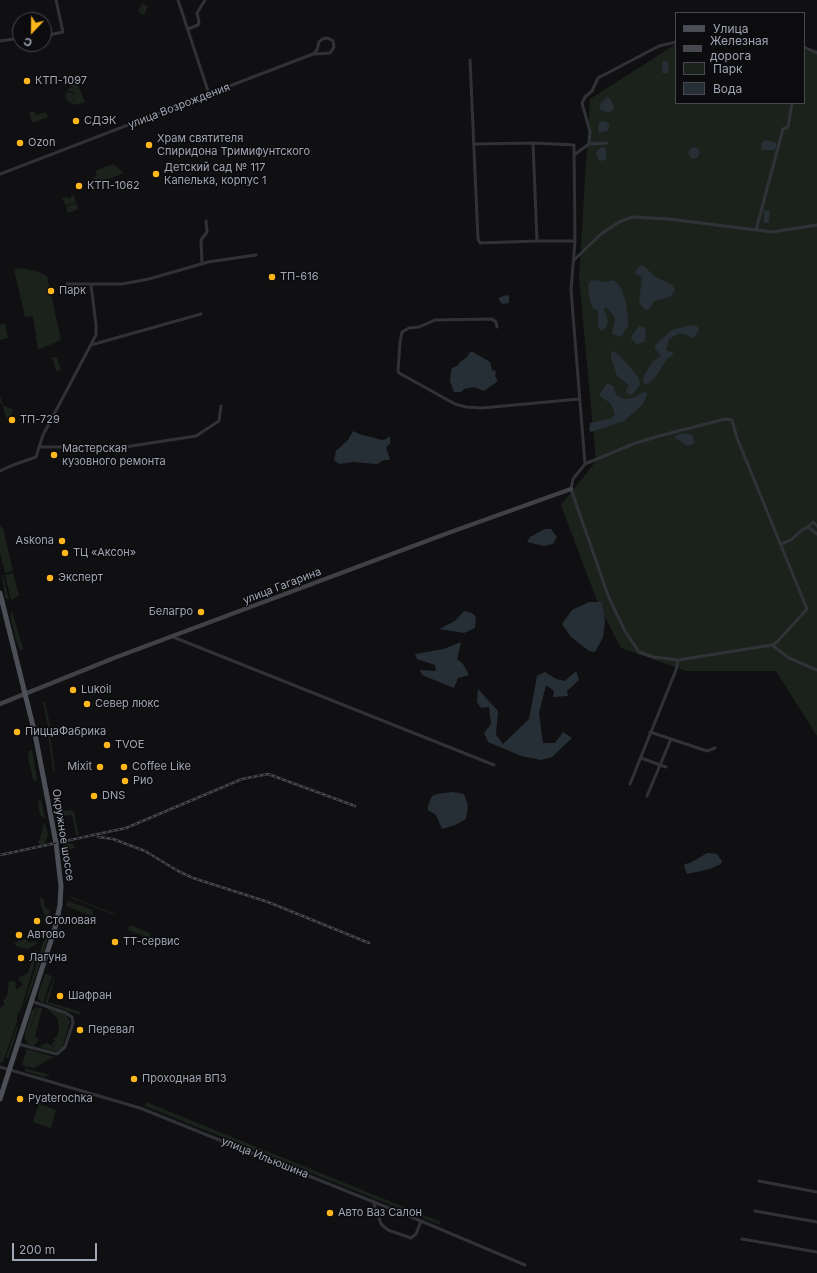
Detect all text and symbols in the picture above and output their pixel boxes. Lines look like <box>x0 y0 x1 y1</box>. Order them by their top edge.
north arrow <box>12 12 52 52</box>
legend <box>675 12 805 104</box>
text: Улица <box>713 21 748 36</box>
text: Железная дорога <box>710 33 768 63</box>
text: С <box>21 34 34 50</box>
text: Парк <box>713 61 743 76</box>
place label: КТП-1097 <box>35 74 87 88</box>
marker: КТП-1097 <box>22 76 32 86</box>
street label: улица Возрождения <box>126 80 232 132</box>
text: Вода <box>713 81 742 96</box>
place label: СДЭК <box>84 114 116 128</box>
marker: СДЭК <box>71 116 81 126</box>
place label: Храм святителя Спиридона Тримифунтского <box>157 132 310 158</box>
place label: Ozon <box>28 136 55 150</box>
marker: Ozon <box>15 138 25 148</box>
marker: Храм святителя Спиридона Тримифунтского <box>144 140 154 150</box>
place label: Детский сад № 117 Капелька, корпус 1 <box>164 161 266 187</box>
marker: Детский сад № 117 Капелька, корпус 1 <box>151 169 161 179</box>
place label: КТП-1062 <box>87 179 140 193</box>
marker: КТП-1062 <box>74 181 84 191</box>
place label: ТП-616 <box>280 270 318 284</box>
marker: ТП-616 <box>267 272 277 282</box>
place label: Парк <box>59 284 86 298</box>
marker: Парк <box>46 286 56 296</box>
place label: ТП-729 <box>20 413 60 427</box>
marker: ТП-729 <box>7 415 17 425</box>
place label: Мастерская кузовного ремонта <box>62 442 166 468</box>
marker: Мастерская кузовного ремонта <box>49 450 59 460</box>
place label: Askona <box>16 534 54 548</box>
marker: Askona <box>57 536 67 546</box>
place label: ТЦ «Аксон» <box>73 546 136 560</box>
marker: ТЦ «Аксон» <box>60 548 70 558</box>
street label: улица Гагарина <box>241 565 323 607</box>
place label: Эксперт <box>58 571 103 585</box>
marker: Эксперт <box>45 573 55 583</box>
place label: Белагро <box>149 605 193 619</box>
marker: Белагро <box>196 607 206 617</box>
place label: Lukoil <box>81 683 111 697</box>
marker: Lukoil <box>68 685 78 695</box>
place label: Север люкс <box>95 697 160 711</box>
marker: Север люкс <box>82 699 92 709</box>
place label: ПиццаФабрика <box>25 725 106 739</box>
marker: ПиццаФабрика <box>12 727 22 737</box>
place label: TVOE <box>115 738 144 752</box>
marker: TVOE <box>102 740 112 750</box>
place label: Mixit <box>67 760 92 774</box>
place label: Coffee Like <box>132 760 191 774</box>
marker: Mixit <box>95 762 105 772</box>
marker: Coffee Like <box>119 762 129 772</box>
place label: Рио <box>133 774 153 788</box>
marker: Рио <box>120 776 130 786</box>
street label: Окружное шоссе <box>49 788 77 882</box>
place label: DNS <box>102 789 125 803</box>
marker: DNS <box>89 791 99 801</box>
place label: Столовая <box>45 914 96 928</box>
marker: Столовая <box>32 916 42 926</box>
place label: Автово <box>27 928 65 942</box>
marker: Автово <box>14 930 24 940</box>
place label: ТТ-сервис <box>123 935 180 949</box>
marker: ТТ-сервис <box>110 937 120 947</box>
place label: Лагуна <box>29 951 67 965</box>
marker: Лагуна <box>16 953 26 963</box>
place label: Шафран <box>68 989 112 1003</box>
marker: Шафран <box>55 991 65 1001</box>
place label: Перевал <box>88 1023 134 1037</box>
marker: Перевал <box>75 1025 85 1035</box>
place label: Проходная ВПЗ <box>142 1072 227 1086</box>
marker: Проходная ВПЗ <box>129 1074 139 1084</box>
place label: Pyaterochka <box>28 1092 93 1106</box>
marker: Pyaterochka <box>15 1094 25 1104</box>
street label: улица Ильюшина <box>220 1135 310 1181</box>
place label: Авто Ваз Салон <box>338 1206 422 1220</box>
marker: Авто Ваз Салон <box>325 1208 335 1218</box>
scale bar <box>14 1235 99 1261</box>
text: 200 m <box>19 1242 55 1257</box>

